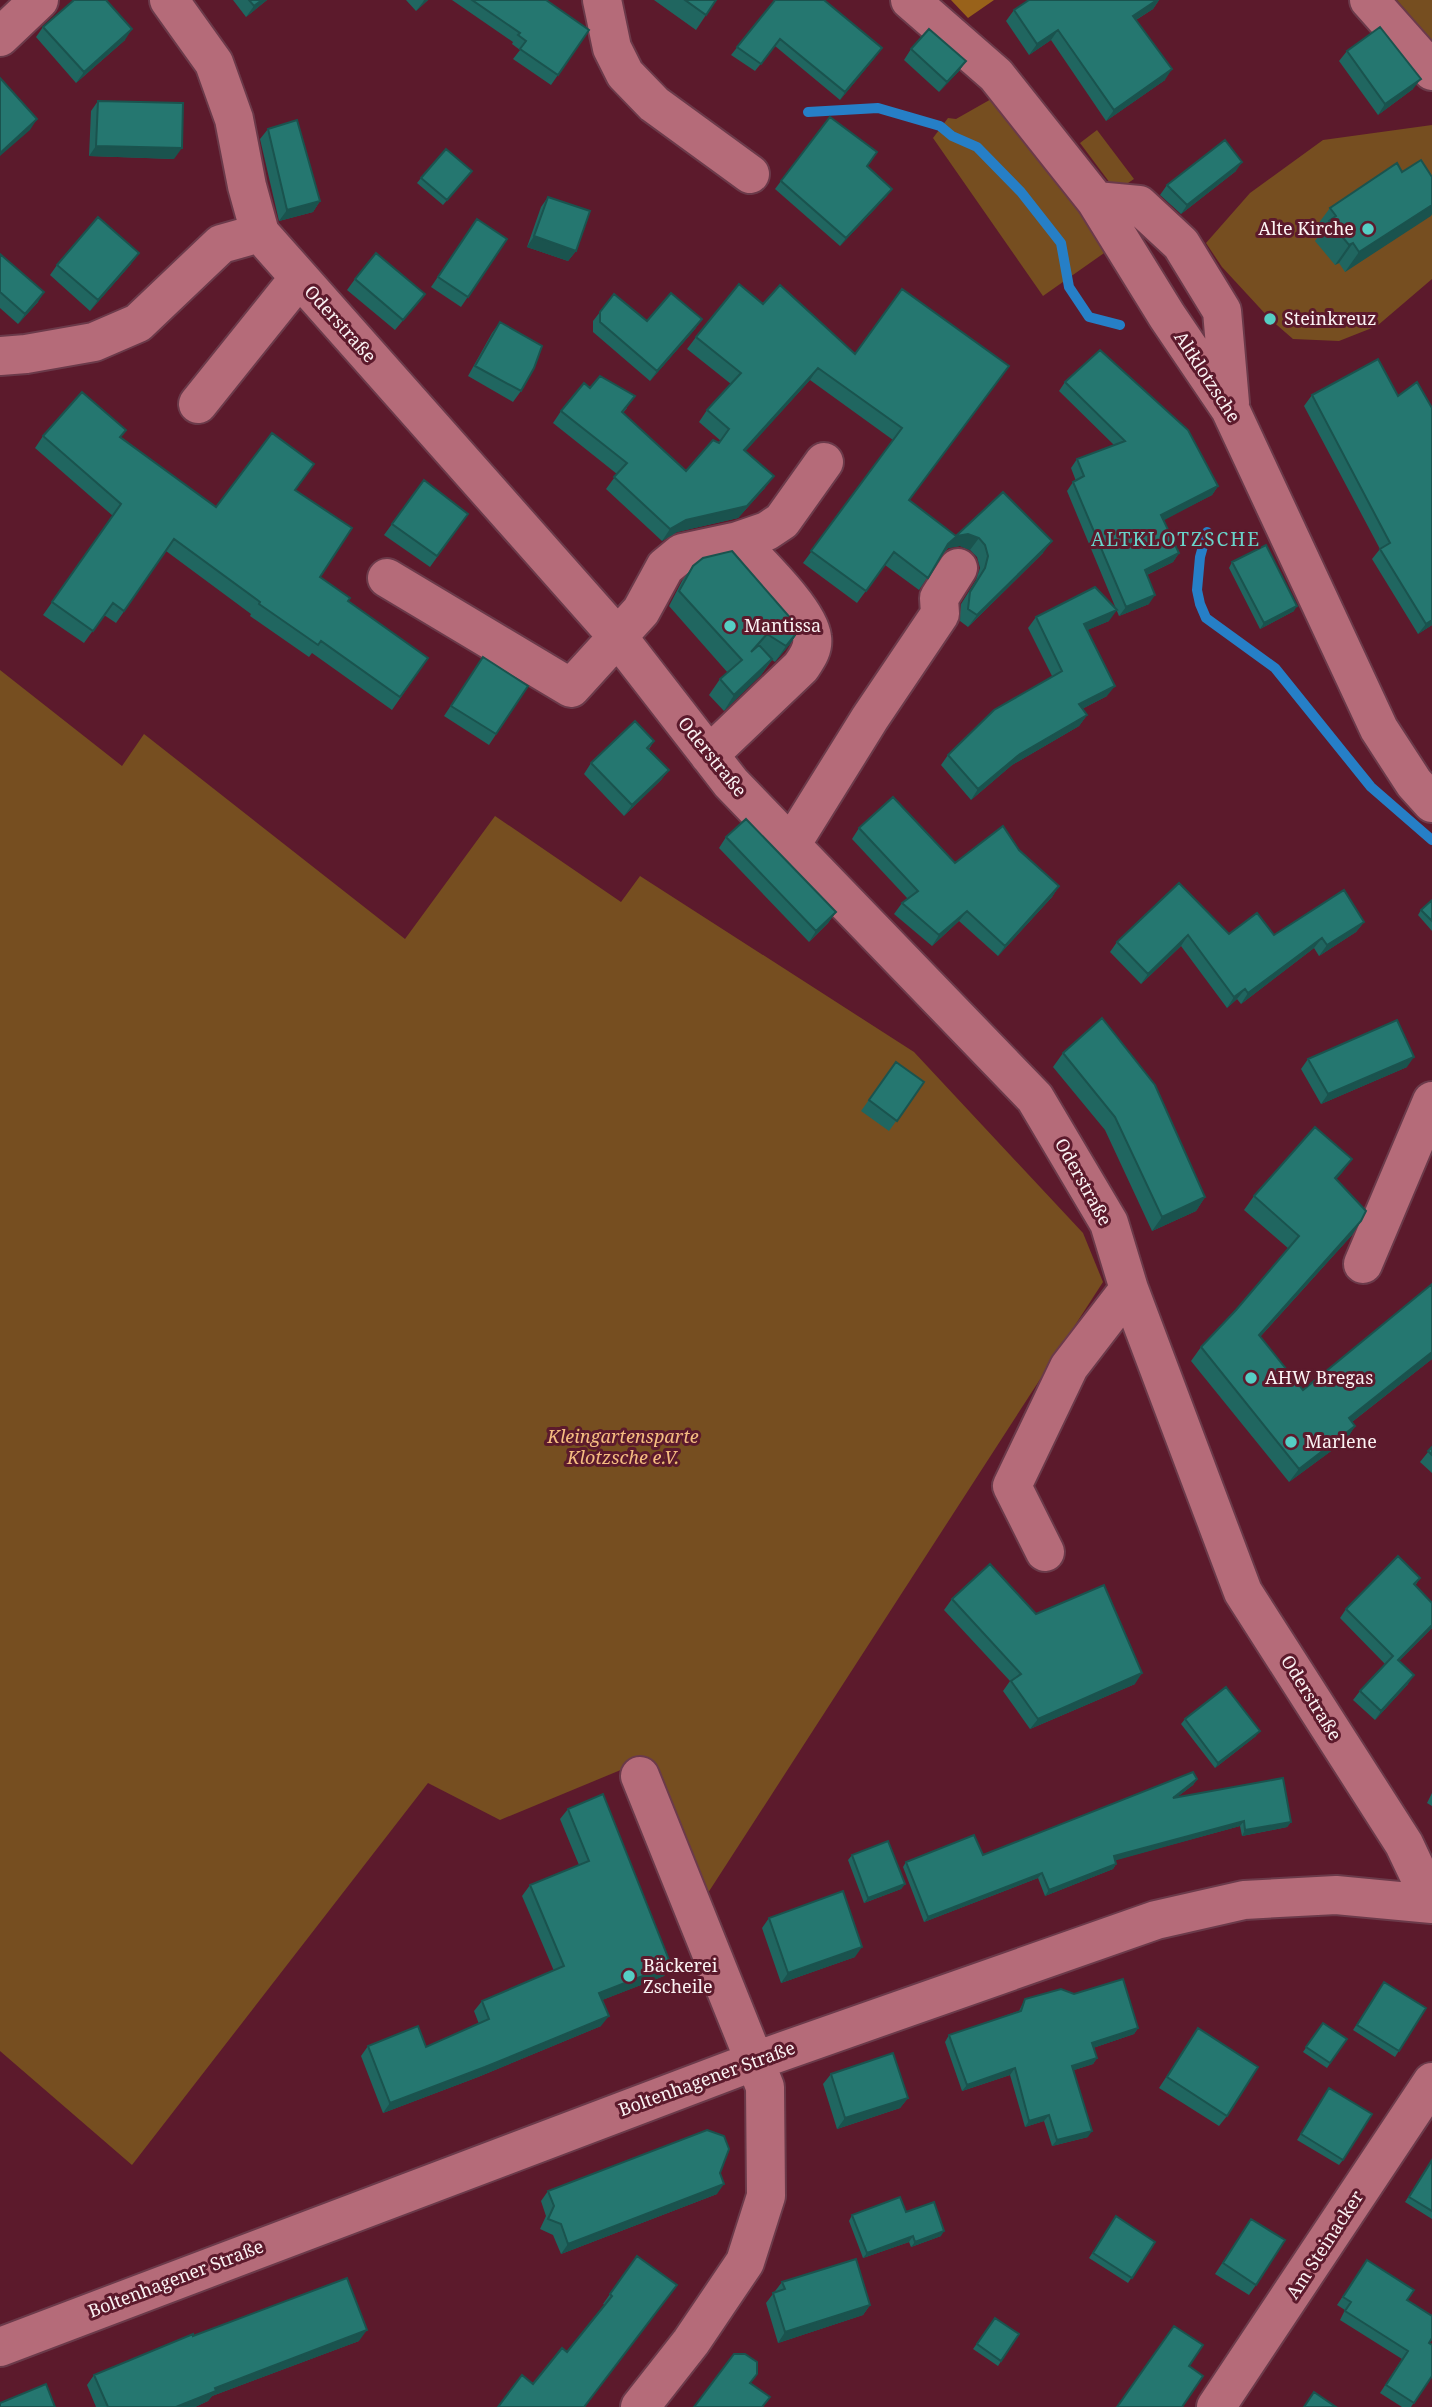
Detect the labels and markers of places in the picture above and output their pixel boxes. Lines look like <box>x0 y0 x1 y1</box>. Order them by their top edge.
place label: Alte Kirche <box>1258 216 1354 240</box>
marker: Alte Kirche <box>1360 221 1376 237</box>
place label: Steinkreuz <box>1284 306 1376 330</box>
marker: Steinkreuz <box>1262 311 1278 327</box>
place label: Mantissa <box>744 613 821 637</box>
marker: Mantissa <box>722 618 738 634</box>
place label: AHW Bregas <box>1265 1365 1373 1389</box>
marker: AHW Bregas <box>1243 1370 1259 1386</box>
place label: Marlene <box>1305 1429 1377 1453</box>
marker: Marlene <box>1283 1434 1299 1450</box>
place label: Bäckerei Zscheile <box>643 1953 718 1998</box>
marker: Bäckerei Zscheile <box>621 1968 637 1984</box>

